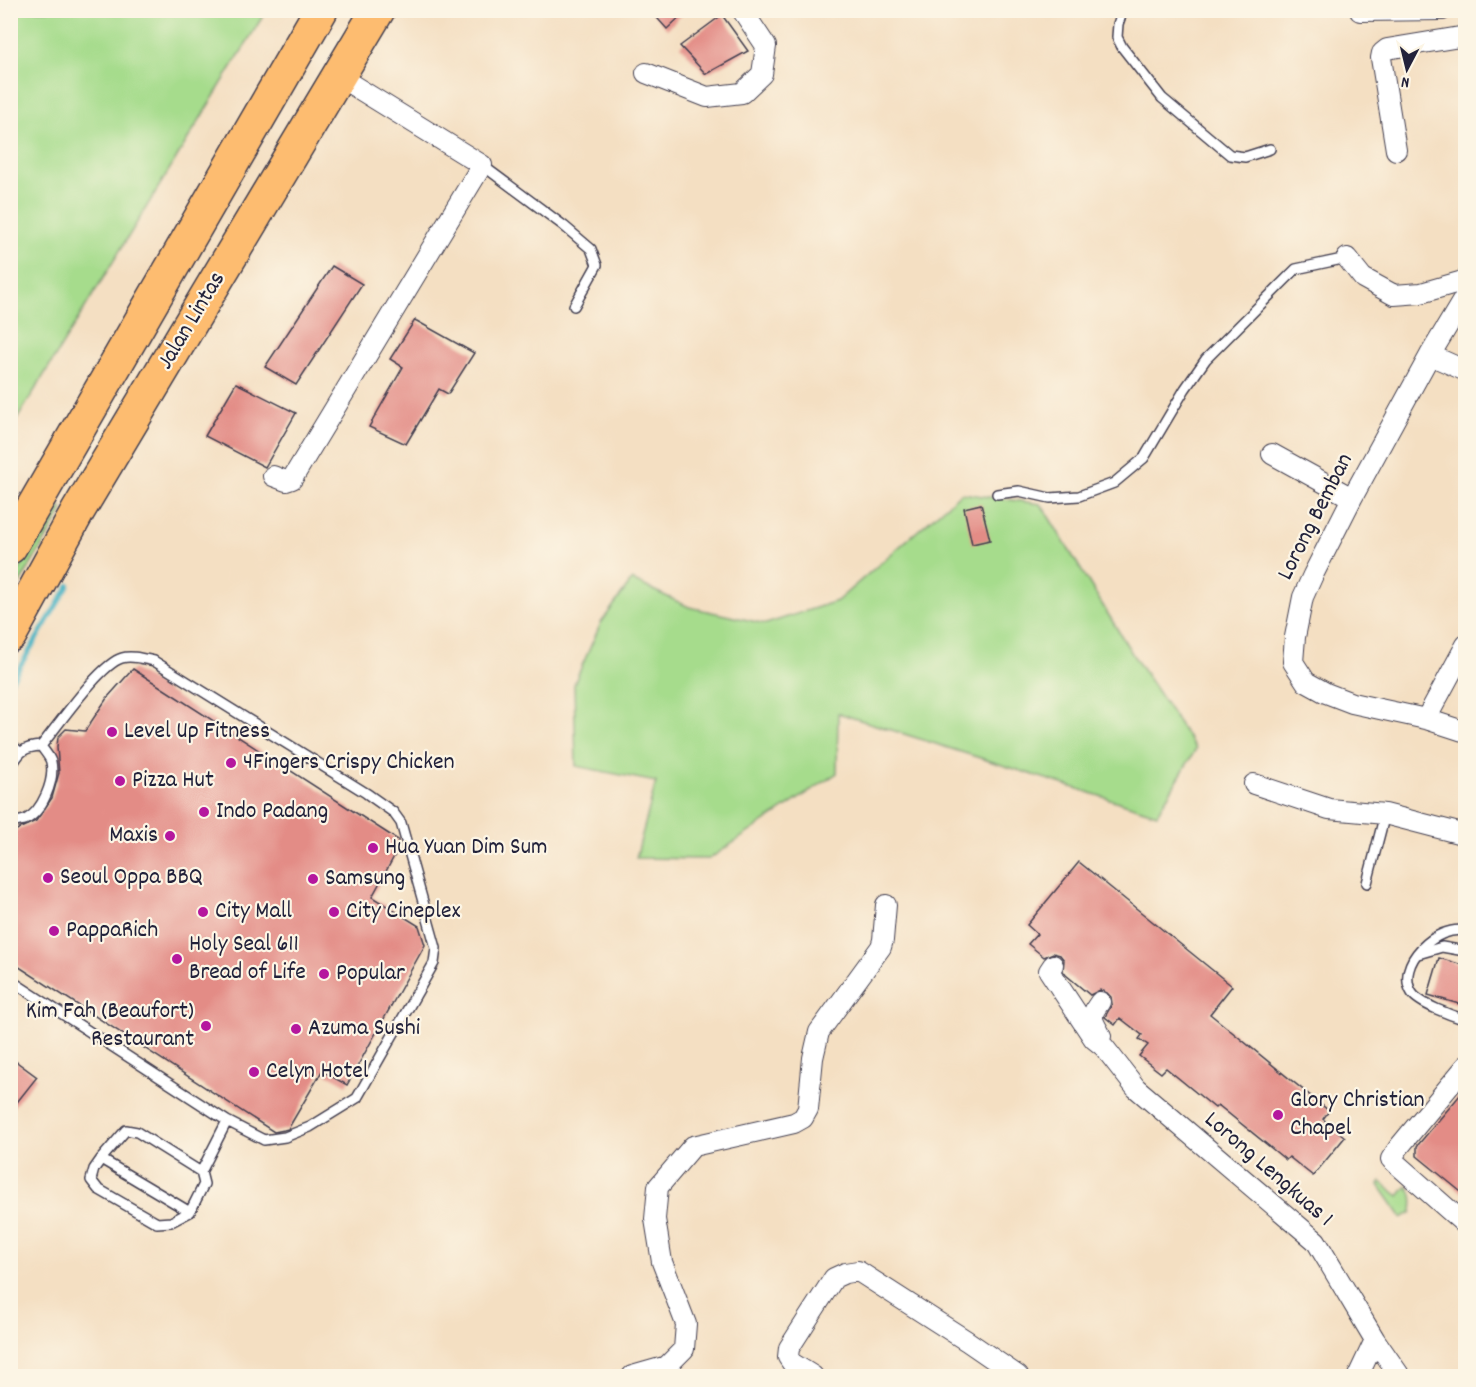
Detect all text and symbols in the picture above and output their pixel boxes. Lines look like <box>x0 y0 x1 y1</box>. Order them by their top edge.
north arrow <box>1377 39 1437 99</box>
text: N <box>1400 69 1411 93</box>
street label: Jalan Lintas <box>149 266 235 376</box>
street label: Lorong Bemban <box>1269 448 1363 586</box>
place label: Level Up Fitness <box>124 715 270 749</box>
marker: Level Up Fitness <box>105 725 119 739</box>
place label: 4Fingers Crispy Chicken <box>243 746 455 780</box>
marker: 4Fingers Crispy Chicken <box>224 756 238 770</box>
place label: Pizza Hut <box>132 764 214 798</box>
marker: Pizza Hut <box>113 774 127 788</box>
place label: Indo Padang <box>216 795 328 829</box>
marker: Indo Padang <box>197 805 211 819</box>
place label: Maxis <box>109 819 158 853</box>
marker: Maxis <box>163 829 177 843</box>
place label: Hua Yuan Dim Sum <box>385 831 548 865</box>
marker: Hua Yuan Dim Sum <box>366 841 380 855</box>
place label: Seoul Oppa BBQ <box>60 861 203 895</box>
place label: Samsung <box>325 862 405 896</box>
marker: Seoul Oppa BBQ <box>41 871 55 885</box>
marker: Samsung <box>306 872 320 886</box>
place label: City Mall <box>215 895 292 929</box>
place label: City Cineplex <box>346 895 461 929</box>
marker: City Mall <box>196 905 210 919</box>
marker: City Cineplex <box>327 905 341 919</box>
place label: PappaRich <box>66 914 158 948</box>
marker: PappaRich <box>47 924 61 938</box>
place label: Holy Seal 611 Bread of Life <box>189 928 306 990</box>
marker: Holy Seal 611 Bread of Life <box>170 952 184 966</box>
place label: Popular <box>336 957 405 991</box>
marker: Popular <box>317 967 331 981</box>
place label: Kim Fah (Beaufort) Restaurant <box>26 995 194 1057</box>
place label: Azuma Sushi <box>308 1012 420 1046</box>
marker: Kim Fah (Beaufort) Restaurant <box>199 1019 213 1033</box>
marker: Azuma Sushi <box>289 1022 303 1036</box>
place label: Celyn Hotel <box>266 1055 369 1089</box>
marker: Celyn Hotel <box>247 1065 261 1079</box>
place label: Glory Christian Chapel <box>1290 1084 1424 1146</box>
street label: Lorong Lengkuas 1 <box>1196 1104 1340 1236</box>
marker: Glory Christian Chapel <box>1271 1108 1285 1122</box>

